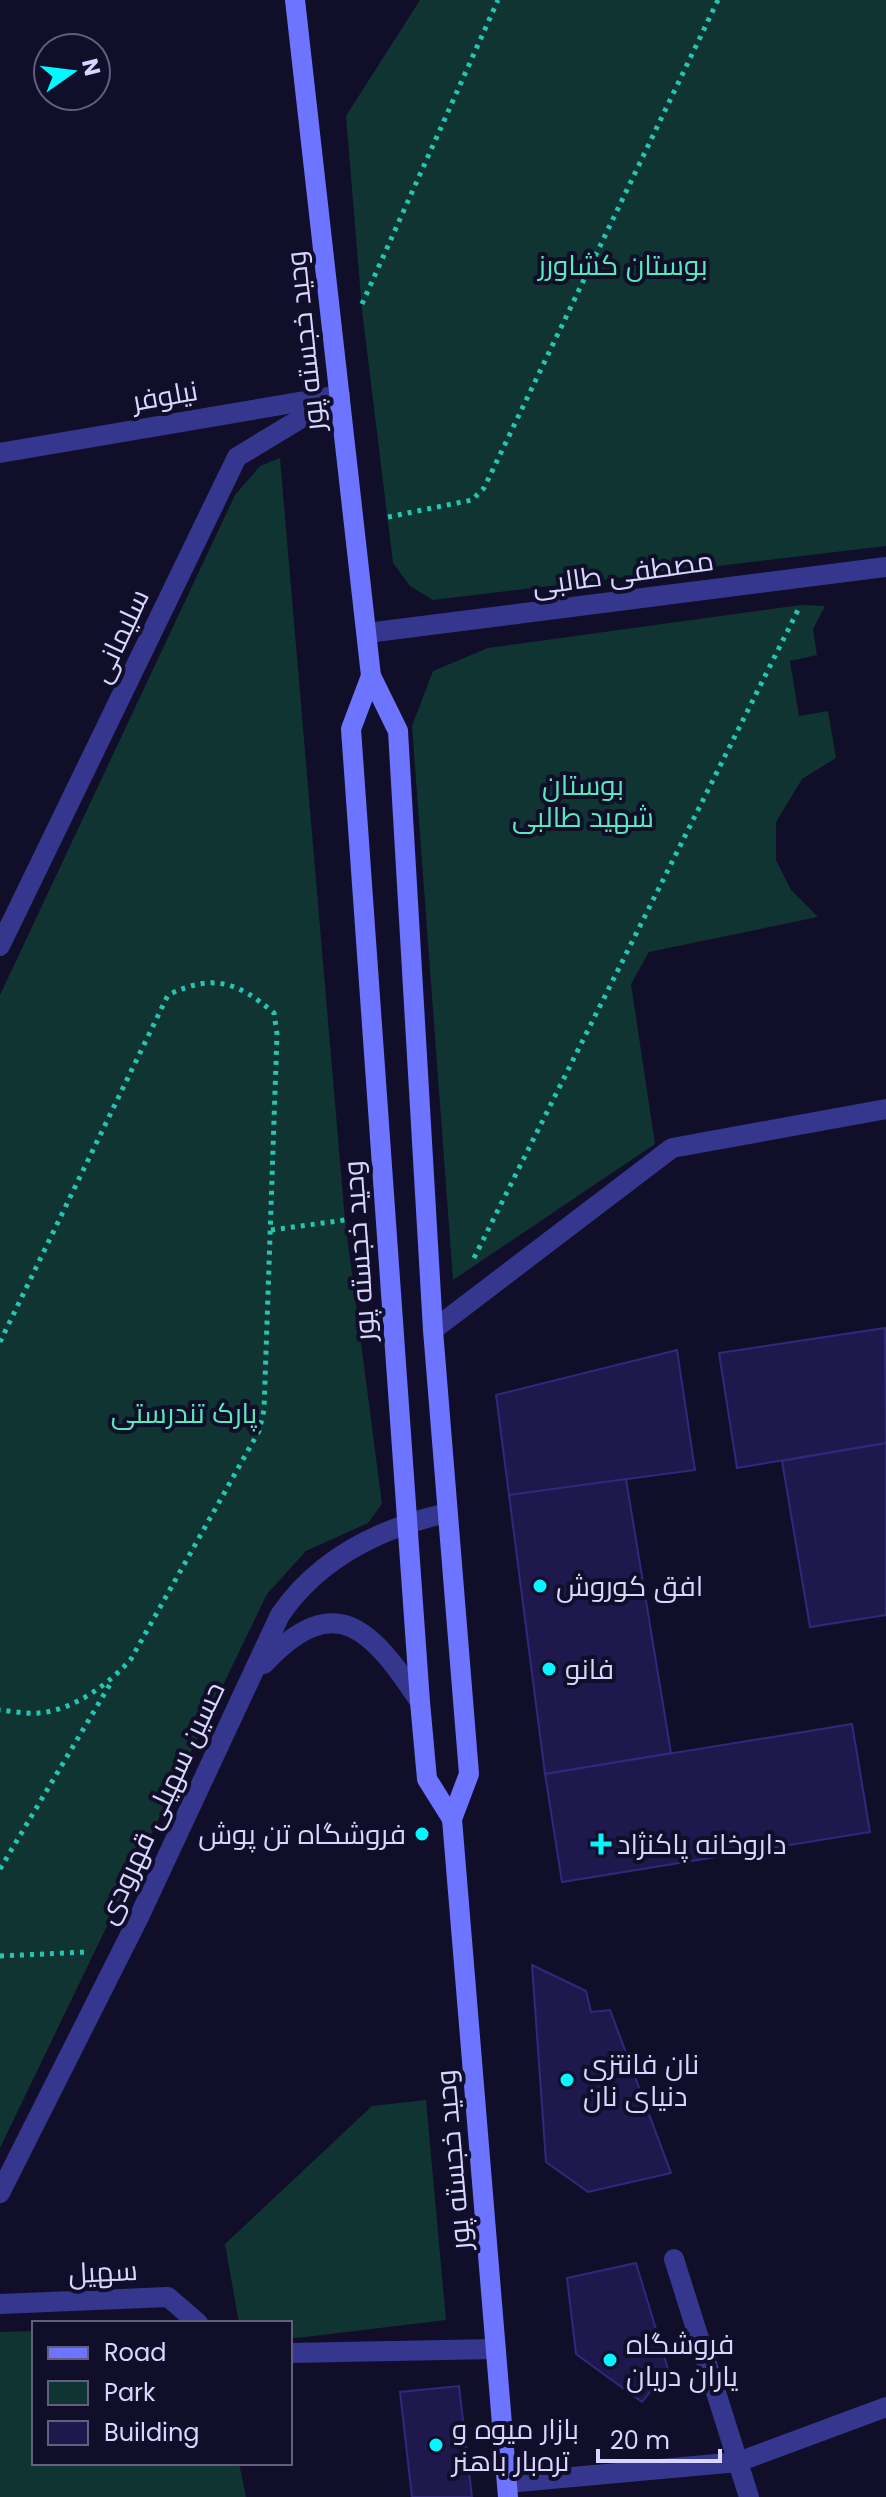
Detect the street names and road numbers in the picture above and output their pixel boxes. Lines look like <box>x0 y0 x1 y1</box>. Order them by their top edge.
street label: وحید خجسته پور <box>276 249 334 435</box>
street label: نیلوفر <box>127 371 201 421</box>
street label: مصطفی طالبی <box>530 541 716 605</box>
street label: سلیمانی <box>81 583 159 689</box>
street label: وحید خجسته پور <box>333 1159 385 1345</box>
street label: حسین سهیلی قهرودی <box>88 1675 234 1931</box>
street label: وحید خجسته پور <box>426 2068 480 2254</box>
street label: سهیل <box>67 2251 139 2293</box>

